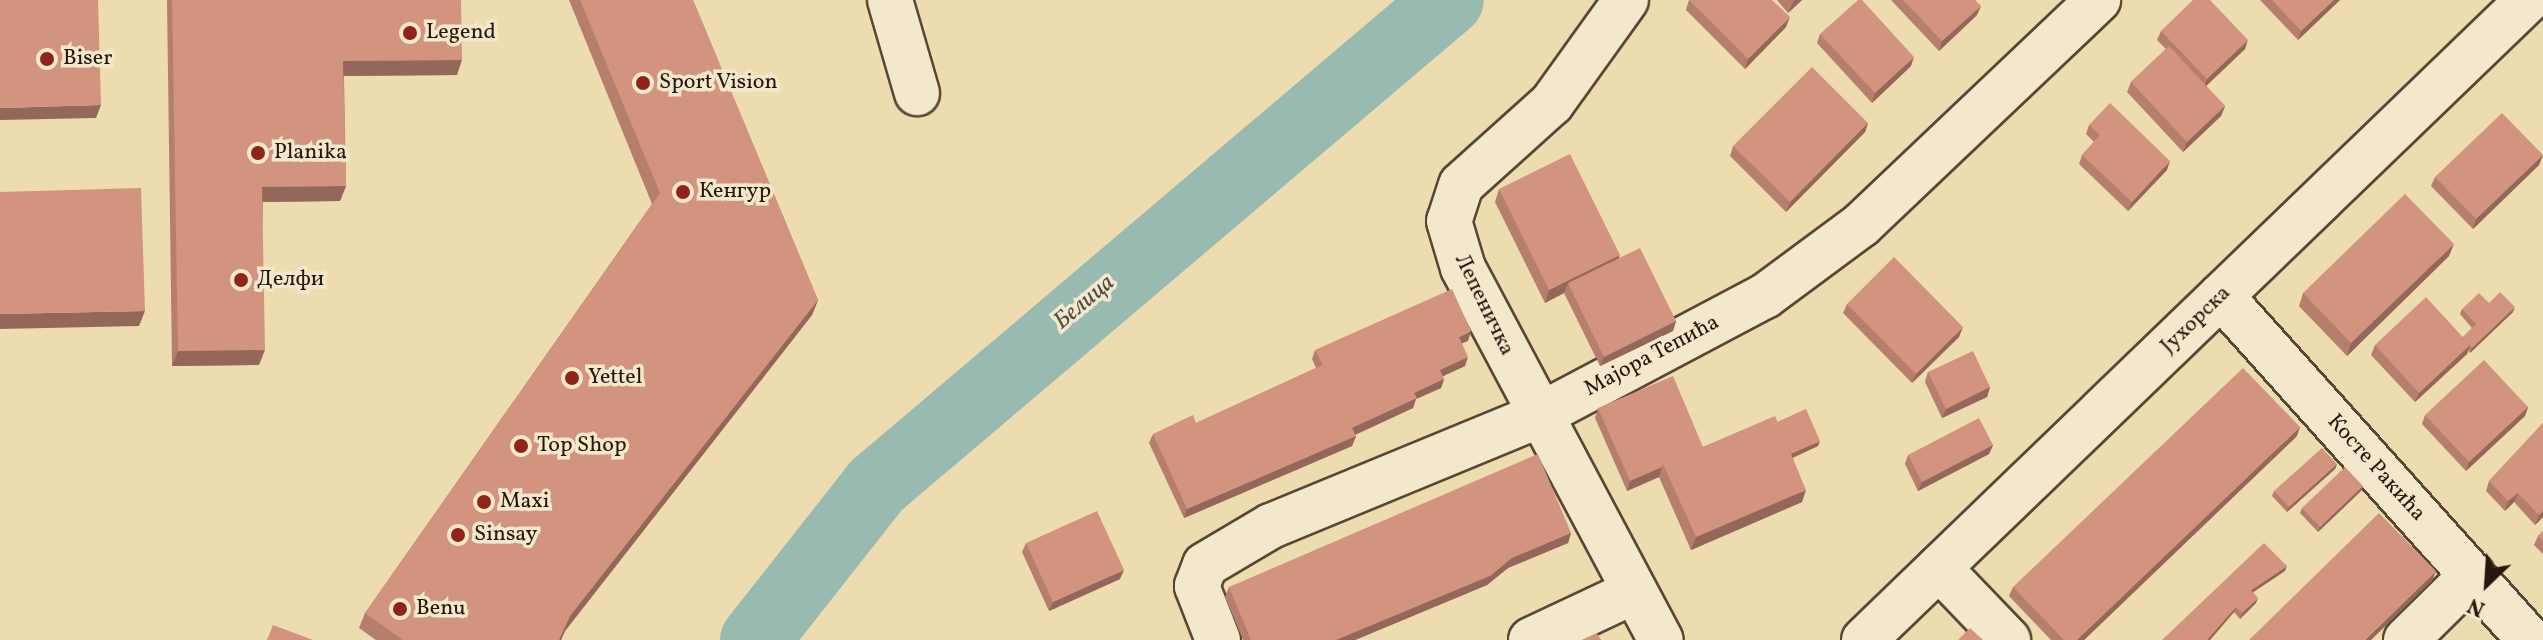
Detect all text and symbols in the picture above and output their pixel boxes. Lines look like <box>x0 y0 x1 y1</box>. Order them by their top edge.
place label: Legend <box>426 20 496 46</box>
marker: Legend <box>401 24 419 42</box>
place label: Biser <box>63 46 112 72</box>
marker: Biser <box>38 50 56 68</box>
place label: Sport Vision <box>659 70 778 96</box>
marker: Sport Vision <box>634 74 652 92</box>
place label: Planika <box>274 140 347 166</box>
marker: Planika <box>249 144 267 162</box>
place label: Кенгур <box>699 179 771 205</box>
marker: Кенгур <box>674 183 692 201</box>
street label: Лепеничка <box>1448 250 1520 360</box>
place label: Делфи <box>257 267 324 293</box>
water label: Белица <box>1049 269 1121 337</box>
marker: Делфи <box>232 271 250 289</box>
street label: Јухорска <box>2156 280 2236 360</box>
street label: Мајора Тепића <box>1580 309 1724 403</box>
place label: Yettel <box>588 365 642 391</box>
marker: Yettel <box>563 369 581 387</box>
street label: Косте Ракића <box>2321 409 2431 527</box>
place label: Top Shop <box>537 433 627 459</box>
marker: Top Shop <box>512 437 530 455</box>
place label: Maxi <box>500 489 549 515</box>
marker: Maxi <box>475 493 493 511</box>
place label: Sinsay <box>474 522 538 548</box>
marker: Sinsay <box>449 526 467 544</box>
north arrow <box>2447 544 2527 624</box>
text: N <box>2463 589 2490 624</box>
place label: Benu <box>416 596 466 622</box>
marker: Benu <box>391 600 409 618</box>

